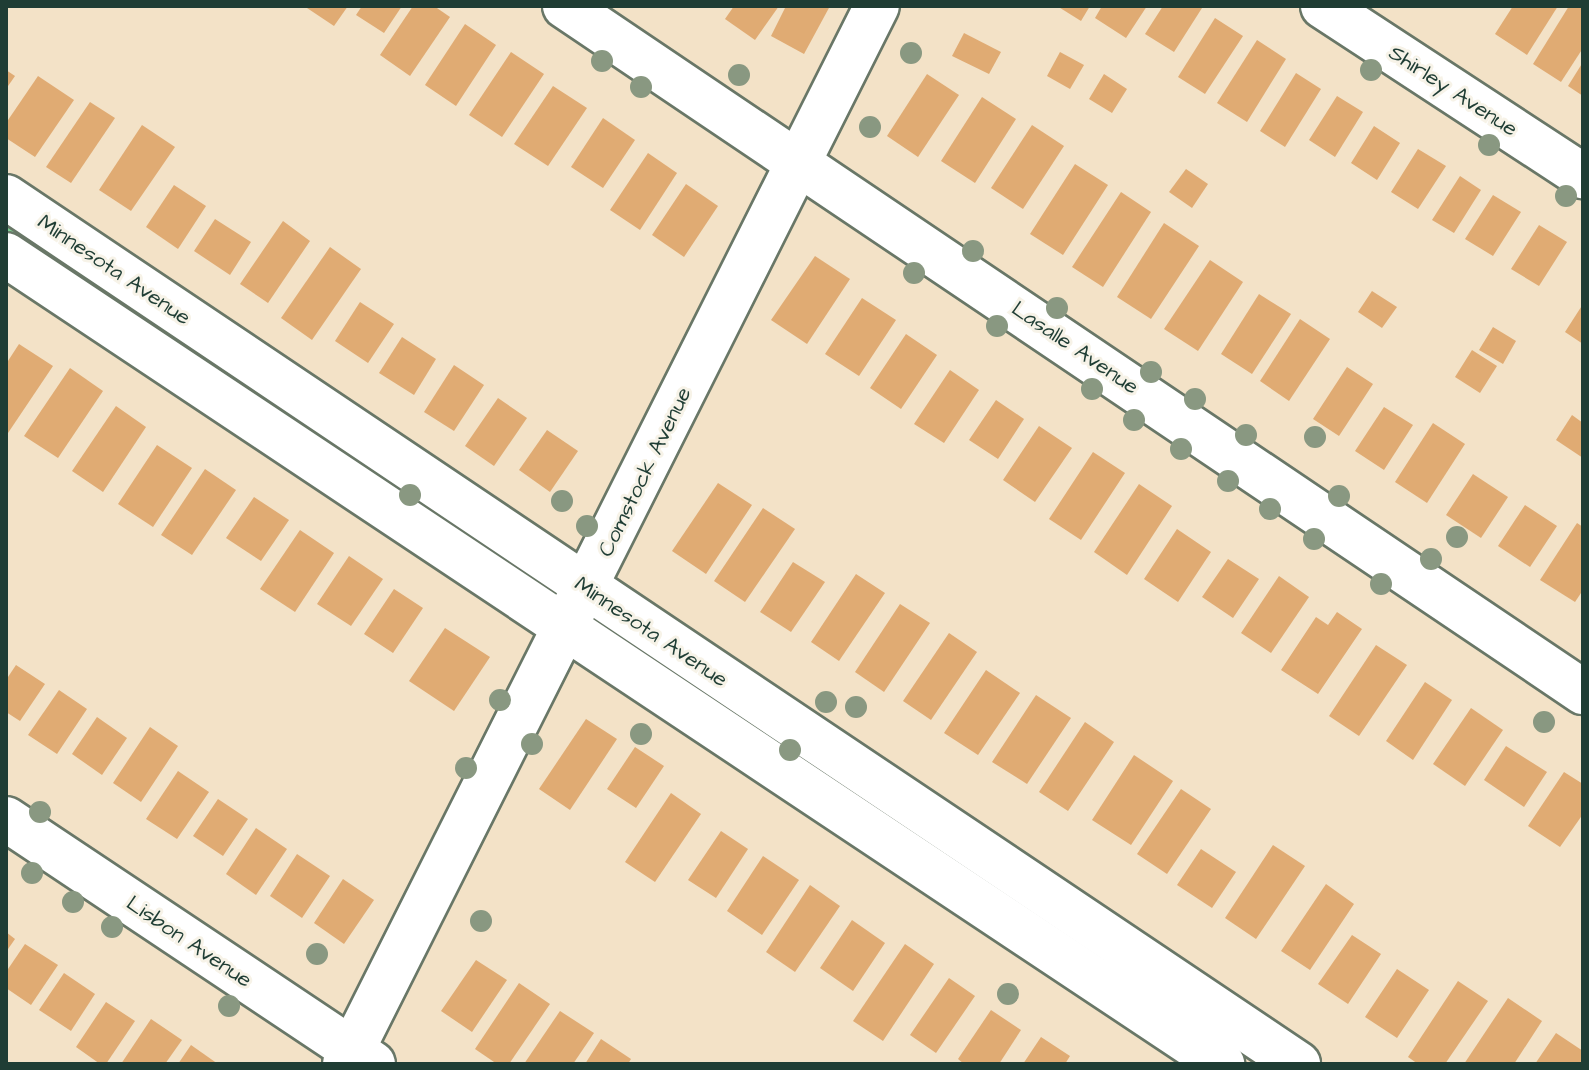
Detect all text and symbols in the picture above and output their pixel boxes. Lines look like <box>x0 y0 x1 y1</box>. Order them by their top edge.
street label: Shirley Avenue <box>1384 40 1522 142</box>
street label: Minnesota Avenue <box>32 209 196 331</box>
street label: Lasalle Avenue <box>1006 296 1144 400</box>
street label: Comstock Avenue <box>593 383 697 561</box>
street label: Minnesota Avenue <box>569 571 733 693</box>
street label: Lisbon Avenue <box>121 890 257 994</box>

